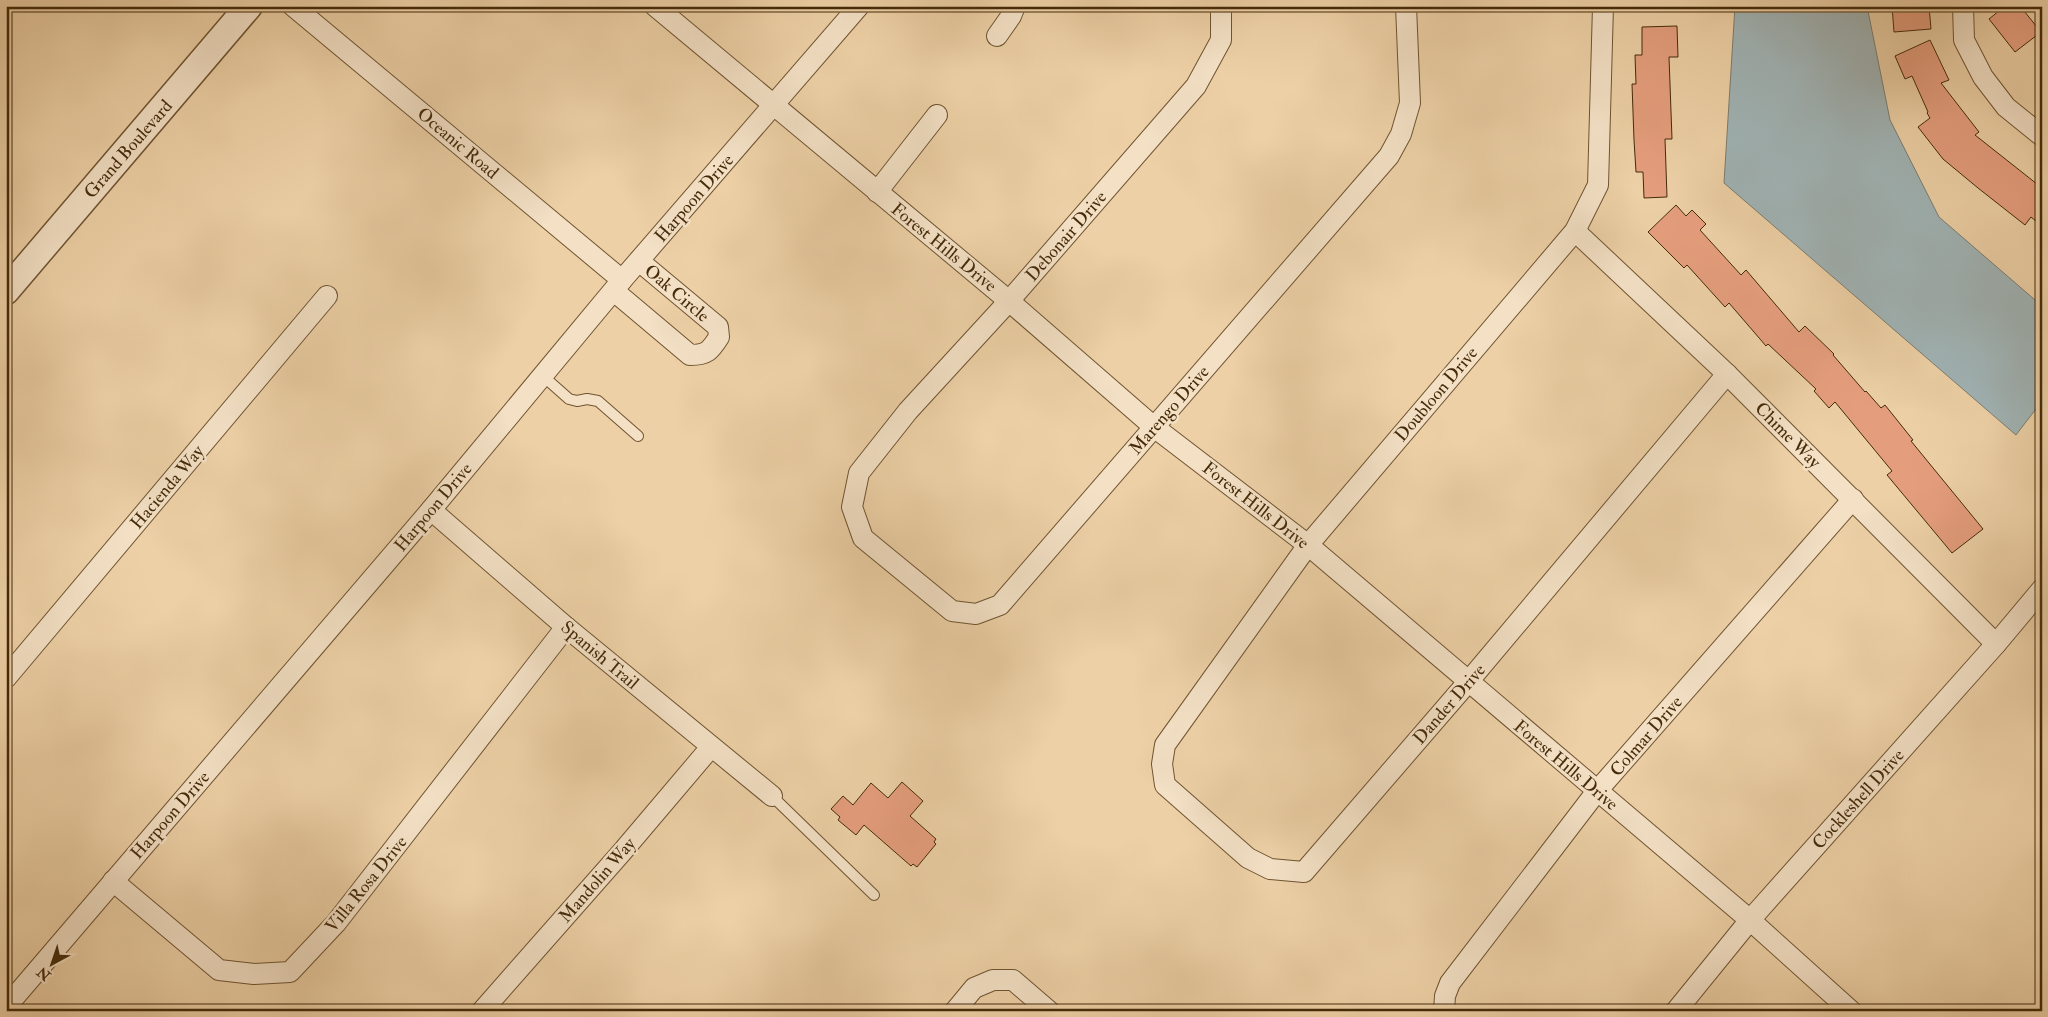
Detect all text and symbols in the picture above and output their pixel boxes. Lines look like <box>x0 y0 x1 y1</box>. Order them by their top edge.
street label: Grand Boulevard <box>79 95 178 203</box>
street label: Oceanic Road <box>412 103 503 184</box>
street label: Harpoon Drive <box>650 149 739 247</box>
street label: Debonair Drive <box>1021 186 1112 286</box>
street label: Forest Hills Drive <box>886 198 1002 297</box>
street label: Oak Circle <box>639 259 714 328</box>
street label: Doubloon Drive <box>1390 342 1483 447</box>
street label: Marengo Drive <box>1124 361 1215 460</box>
street label: Chime Way <box>1750 397 1826 474</box>
street label: Hacienda Way <box>126 440 210 534</box>
street label: Forest Hills Drive <box>1198 456 1314 555</box>
street label: Harpoon Drive <box>389 458 478 557</box>
street label: Spanish Trail <box>556 616 644 695</box>
street label: Dander Drive <box>1408 659 1491 749</box>
street label: Colmar Drive <box>1605 691 1688 781</box>
street label: Forest Hills Drive <box>1509 715 1623 816</box>
street label: Cockleshell Drive <box>1807 744 1910 854</box>
street label: Harpoon Drive <box>126 766 215 864</box>
street label: Villa Rosa Drive <box>320 831 413 937</box>
street label: Mandolin Way <box>554 832 641 928</box>
north arrow <box>28 940 78 990</box>
text: N <box>33 963 55 985</box>

